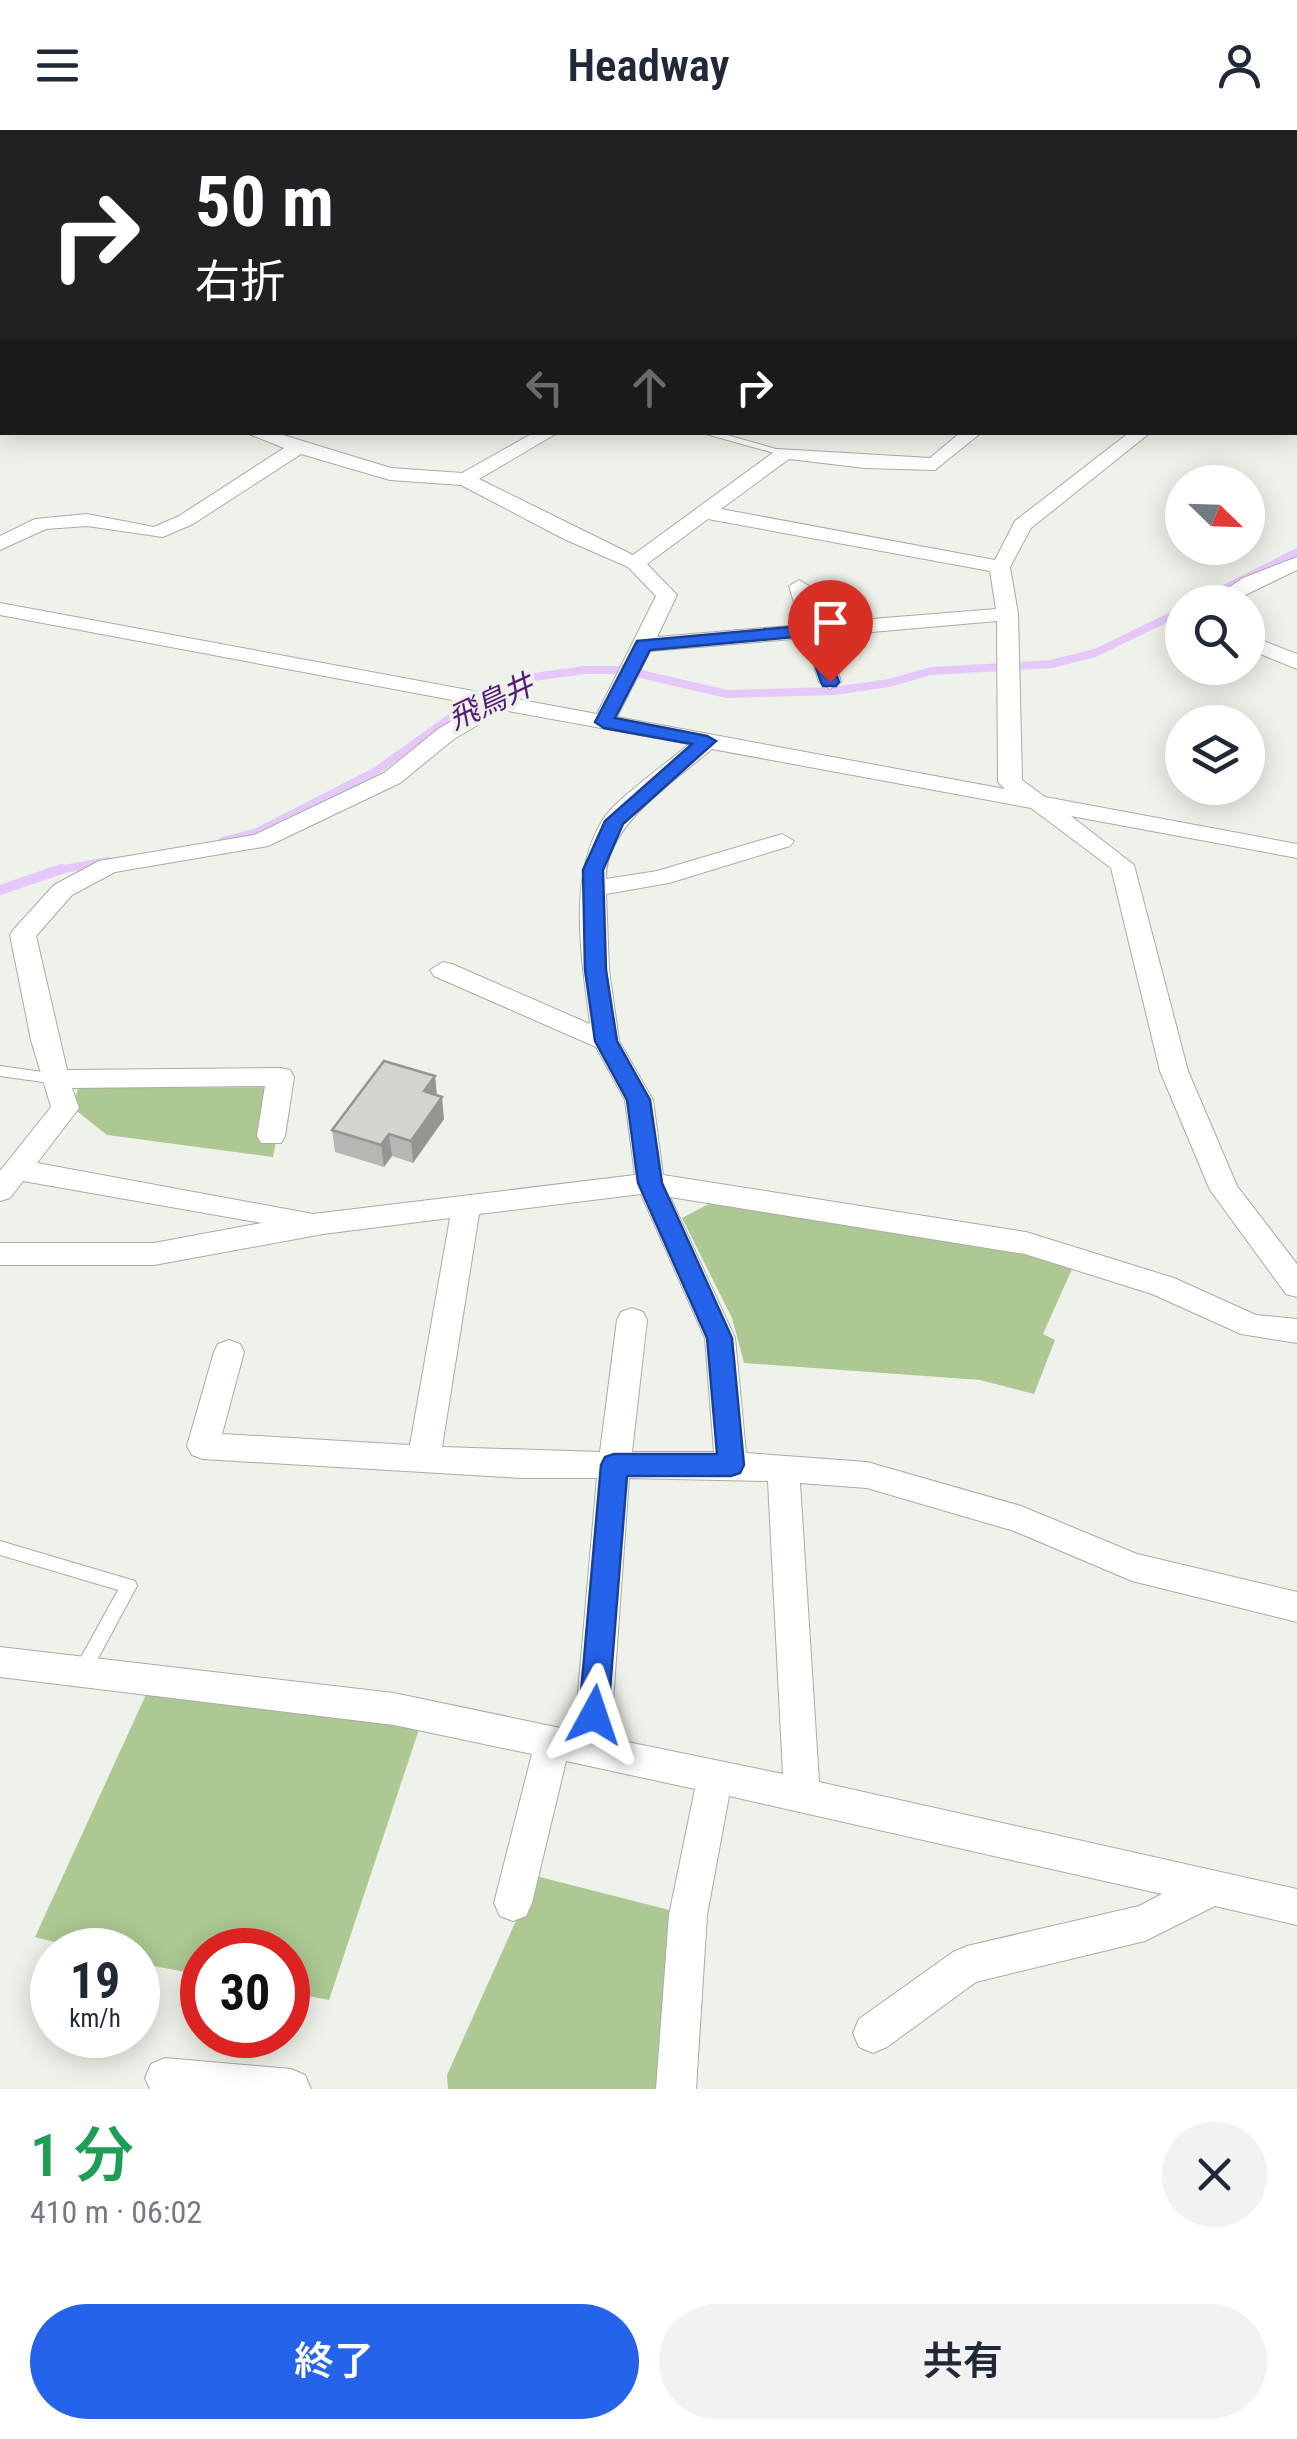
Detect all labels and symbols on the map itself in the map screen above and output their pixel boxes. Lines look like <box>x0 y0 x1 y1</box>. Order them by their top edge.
north arrow <box>1165 465 1265 565</box>
pin <box>788 580 873 683</box>
water label: 飛鳥井 <box>443 665 542 736</box>
position arrow <box>542 1663 646 1767</box>
speed limit sign: 30 <box>180 1928 310 2058</box>

